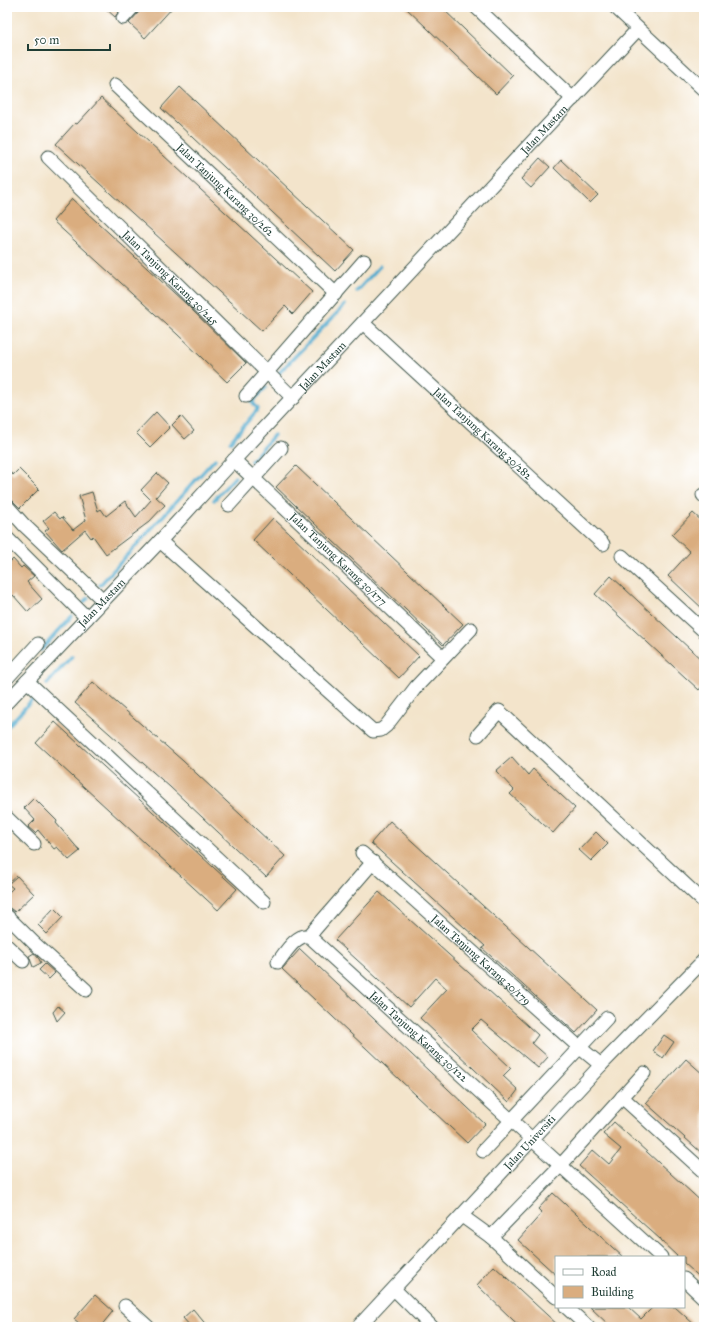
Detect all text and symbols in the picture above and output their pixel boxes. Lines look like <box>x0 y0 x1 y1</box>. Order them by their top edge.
scale bar <box>28 26 110 52</box>
text: 50 m <box>34 33 59 47</box>
street label: Jalan Mastam <box>517 102 571 158</box>
street label: Jalan Tanjung Karang 30/262 <box>173 140 277 239</box>
street label: Jalan Tanjung Karang 30/245 <box>118 227 221 328</box>
street label: Jalan Mastam <box>296 338 349 394</box>
street label: Jalan Tanjung Karang 30/282 <box>429 384 535 482</box>
street label: Jalan Tanjung Karang 30/177 <box>286 509 390 608</box>
street label: Jalan Mastam <box>74 575 128 631</box>
street label: Jalan Tanjung Karang 30/179 <box>427 911 534 1008</box>
street label: Jalan Tanjung Karang 30/122 <box>366 988 471 1085</box>
street label: Jalan Universiti <box>500 1112 558 1174</box>
legend <box>555 1256 685 1308</box>
text: Road <box>591 1265 617 1279</box>
text: Building <box>591 1285 634 1300</box>

